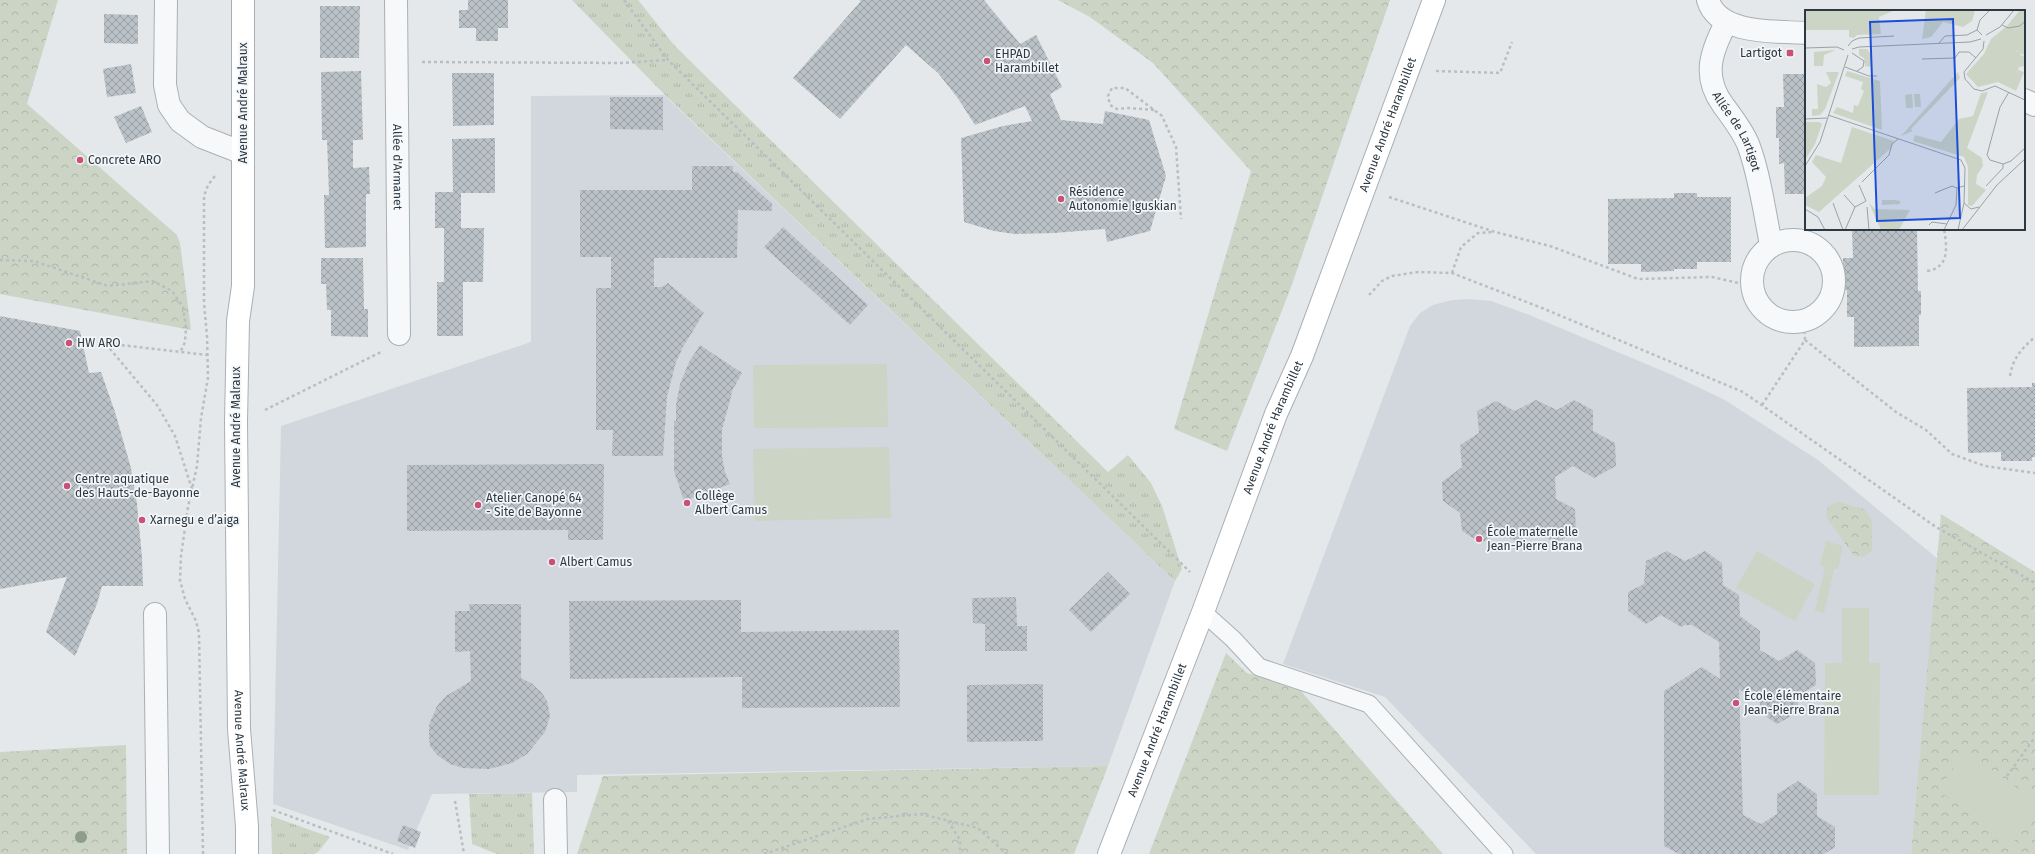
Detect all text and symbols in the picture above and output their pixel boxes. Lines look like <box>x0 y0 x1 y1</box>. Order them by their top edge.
inset map <box>1805 10 2025 230</box>
street label: Avenue André Malraux <box>236 42 250 163</box>
place label: Lartigot <box>1740 46 1783 60</box>
place label: EHPAD Harambillet <box>995 47 1060 75</box>
marker: Lartigot <box>1785 48 1795 58</box>
street label: Avenue André Harambillet <box>1356 55 1419 194</box>
marker: EHPAD Harambillet <box>982 56 992 66</box>
street label: Allée de Lartigot <box>1709 89 1763 174</box>
street label: Allée d'Armanet <box>390 124 405 211</box>
place label: Concrete ARO <box>88 153 161 167</box>
marker: Concrete ARO <box>75 155 85 165</box>
place label: Résidence Autonomie Iguskian <box>1069 185 1177 213</box>
marker: Résidence Autonomie Iguskian <box>1056 194 1066 204</box>
place label: HW ARO <box>77 336 121 350</box>
marker: HW ARO <box>64 338 74 348</box>
street label: Avenue André Harambillet <box>1240 358 1306 496</box>
street label: Avenue André Malraux <box>229 366 243 487</box>
place label: Centre aquatique des Hauts-de-Bayonne <box>75 472 200 500</box>
marker: Centre aquatique des Hauts-de-Bayonne <box>62 481 72 491</box>
place label: Collège Albert Camus <box>695 489 768 517</box>
place label: Atelier Canopé 64 - Site de Bayonne <box>486 491 582 519</box>
marker: Collège Albert Camus <box>682 498 692 508</box>
marker: Atelier Canopé 64 - Site de Bayonne <box>473 500 483 510</box>
place label: Xarnegu e d’aiga <box>150 513 239 527</box>
marker: Xarnegu e d’aiga <box>137 515 147 525</box>
place label: École maternelle Jean-Pierre Brana <box>1487 524 1583 553</box>
marker: École maternelle Jean-Pierre Brana <box>1474 534 1484 544</box>
place label: Albert Camus <box>560 555 633 569</box>
marker: Albert Camus <box>547 557 557 567</box>
street label: Avenue André Harambillet <box>1125 661 1190 799</box>
place label: École élémentaire Jean-Pierre Brana <box>1744 688 1841 717</box>
street label: Avenue André Malraux <box>232 690 253 812</box>
marker: École élémentaire Jean-Pierre Brana <box>1731 698 1741 708</box>

